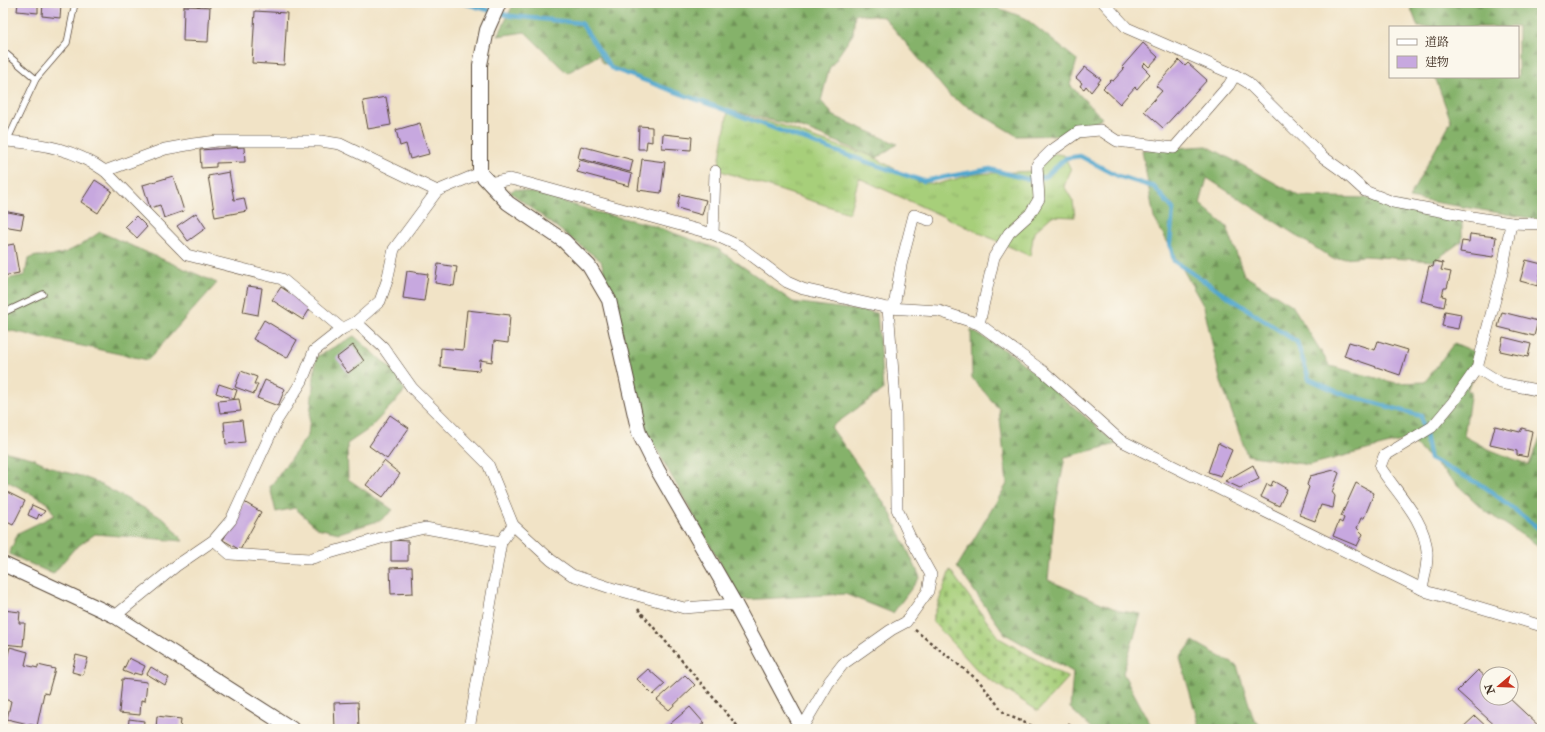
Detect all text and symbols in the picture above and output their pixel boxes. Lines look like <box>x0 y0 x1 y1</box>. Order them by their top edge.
legend <box>1389 26 1519 78</box>
text: 道路 <box>1425 35 1449 50</box>
text: 建物 <box>1425 55 1449 70</box>
north arrow <box>1479 666 1519 706</box>
text: N <box>1482 681 1498 697</box>

